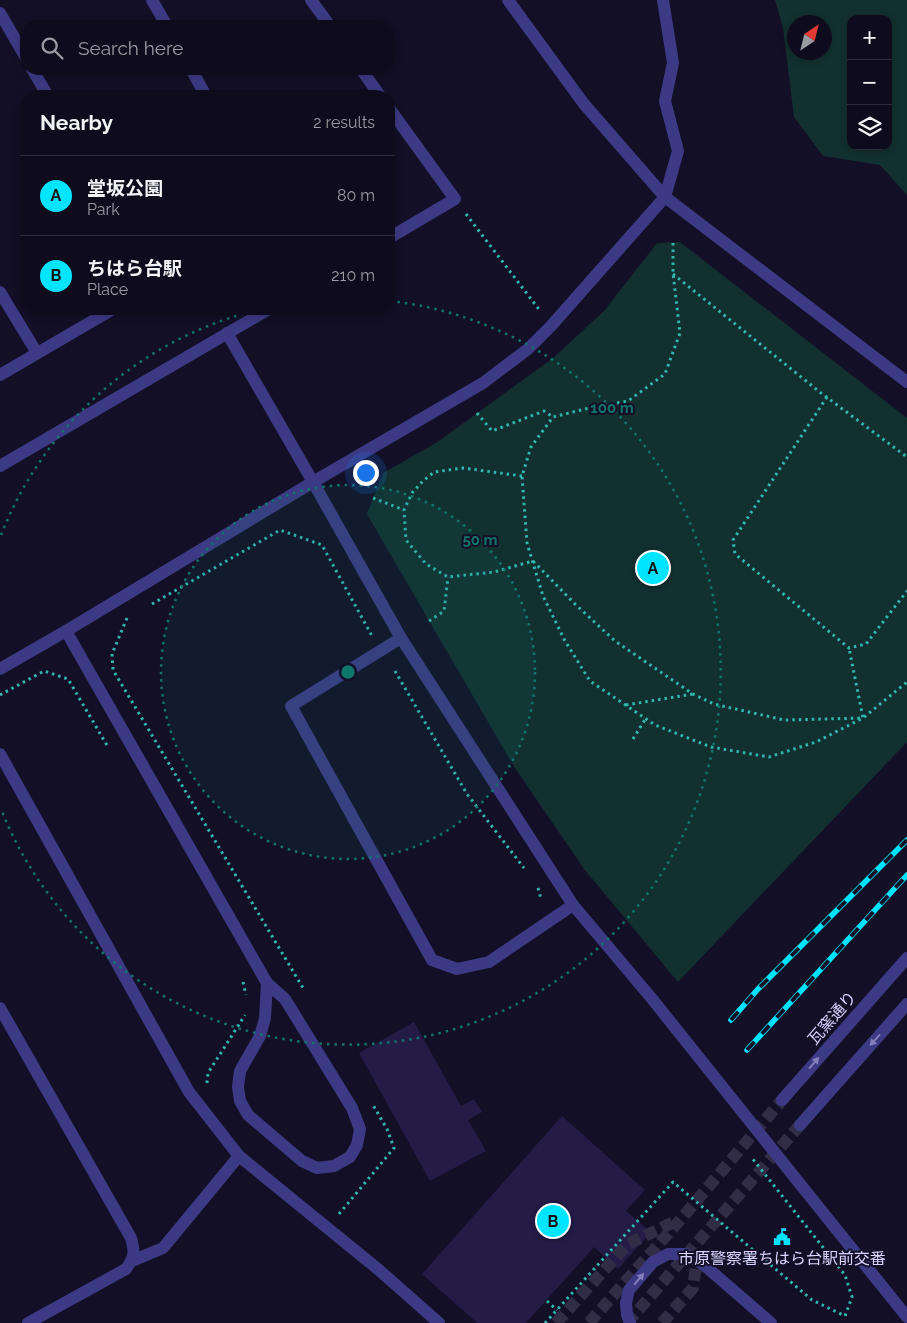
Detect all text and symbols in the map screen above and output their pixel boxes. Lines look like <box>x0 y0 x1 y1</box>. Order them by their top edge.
north arrow <box>787 15 832 60</box>
map controls <box>847 15 892 150</box>
button: + <box>847 15 892 60</box>
search box <box>20 20 395 75</box>
icon: search <box>38 34 66 62</box>
text: Search here <box>78 37 184 59</box>
button: − <box>847 60 892 105</box>
button: layers <box>847 105 892 150</box>
text: Nearby <box>40 110 113 135</box>
text: 2 results <box>313 113 375 132</box>
text: 堂坂公園 <box>87 177 163 199</box>
text: A <box>51 186 61 205</box>
text: 80 m <box>337 186 375 205</box>
text: Park <box>87 200 120 219</box>
text: ちはら台駅 <box>87 257 182 279</box>
text: B <box>51 266 61 285</box>
text: 210 m <box>331 266 375 285</box>
text: Place <box>87 280 128 299</box>
text: 100 m <box>590 399 634 417</box>
your location <box>353 460 379 486</box>
text: 50 m <box>462 531 498 549</box>
pin: A <box>637 549 669 587</box>
centre of rings <box>339 663 357 681</box>
street label: 瓦窯通り <box>804 988 860 1048</box>
one-way arrow <box>869 1034 880 1047</box>
one-way arrow <box>808 1058 820 1070</box>
pin: B <box>537 1202 569 1240</box>
public building icon: 市原警察署ちはら台駅前交番 <box>772 1227 792 1247</box>
place label: 市原警察署ちはら台駅前交番 <box>678 1249 886 1268</box>
one-way arrow <box>633 1273 645 1285</box>

